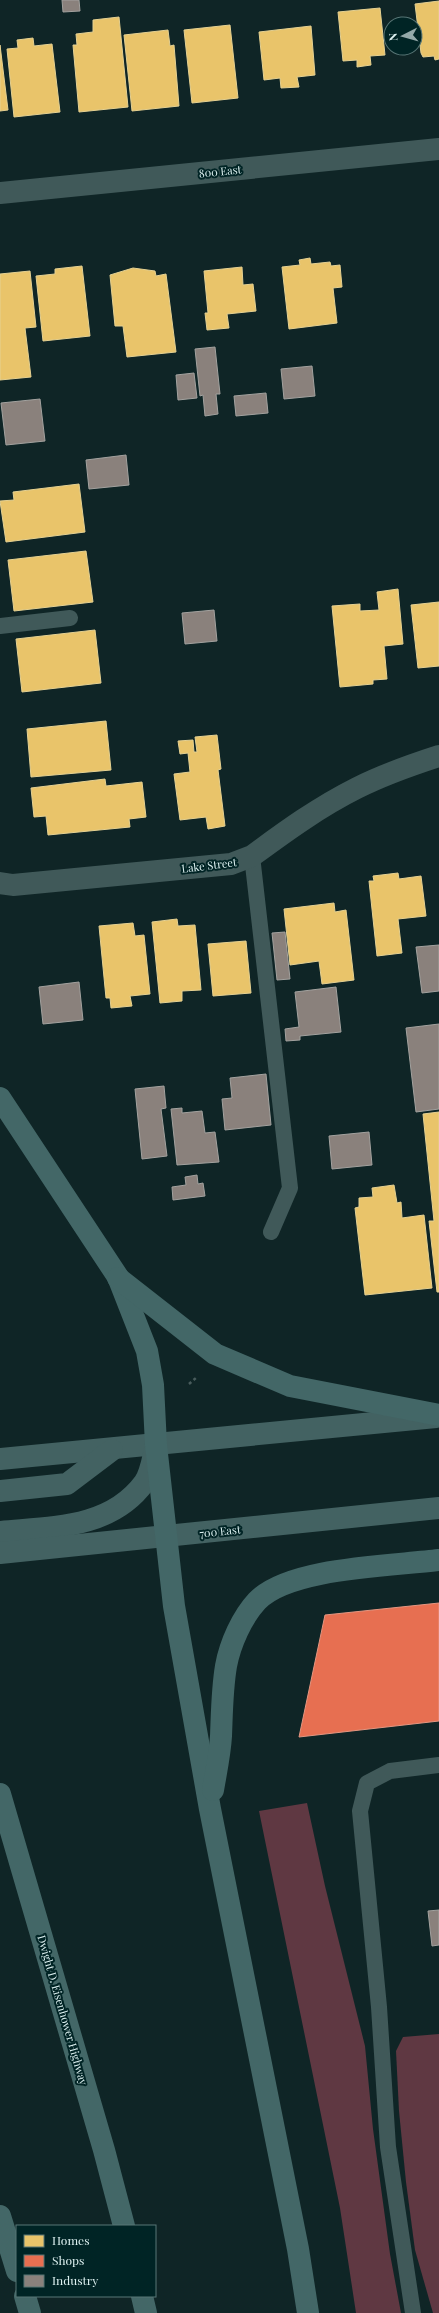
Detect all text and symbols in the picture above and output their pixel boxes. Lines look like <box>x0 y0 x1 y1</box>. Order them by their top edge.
north arrow <box>383 16 423 56</box>
text: N <box>385 32 400 42</box>
street label: 800 East <box>198 161 242 181</box>
street label: Lake Street <box>181 854 238 876</box>
street label: 700 East <box>199 1521 241 1541</box>
street label: Dwight D. Eisenhower Highway <box>34 1933 92 2087</box>
legend <box>16 2225 156 2297</box>
text: Homes <box>52 2232 90 2248</box>
text: Shops <box>52 2252 84 2268</box>
text: Industry <box>52 2272 98 2288</box>

